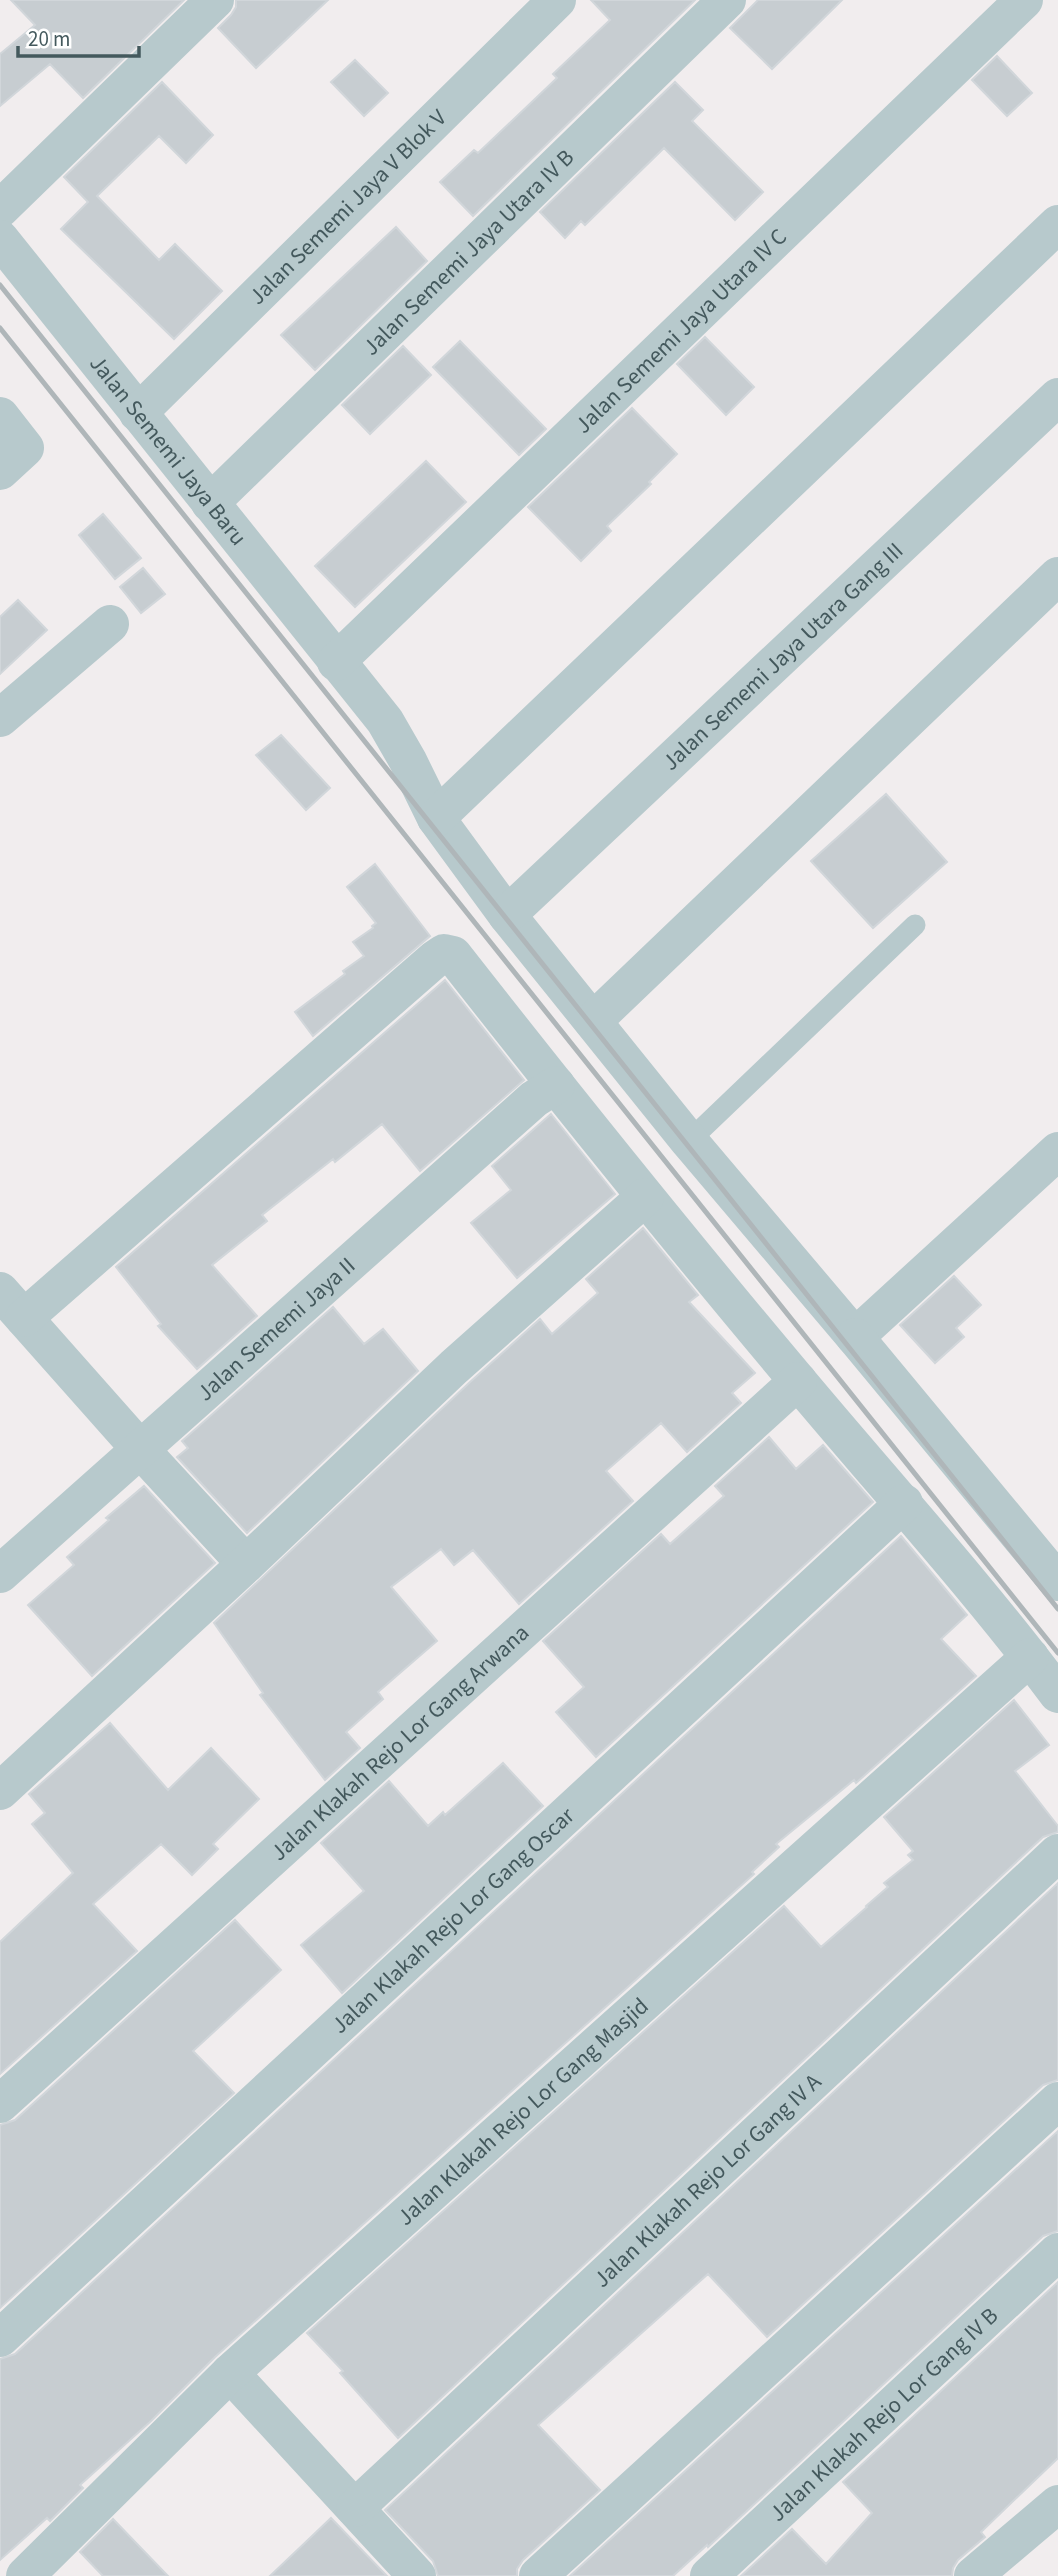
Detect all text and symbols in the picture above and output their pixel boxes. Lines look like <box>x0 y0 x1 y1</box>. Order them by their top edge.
scale bar <box>18 14 138 58</box>
text: 20 m <box>28 24 70 54</box>
street label: Jalan Sememi Jaya V Blok V <box>241 101 454 312</box>
street label: Jalan Sememi Jaya Utara IV B <box>355 141 581 363</box>
street label: Jalan Sememi Jaya Utara IV C <box>567 221 794 441</box>
street label: Jalan Sememi Jaya Baru <box>82 348 255 552</box>
street label: Jalan Sememi Jaya Utara Gang III <box>654 534 910 778</box>
street label: Jalan Sememi Jaya II <box>189 1249 362 1408</box>
street label: Jalan Klakah Rejo Lor Gang Arwana <box>263 1616 536 1868</box>
street label: Jalan Klakah Rejo Lor Gang Oscar <box>324 1799 582 2041</box>
street label: Jalan Klakah Rejo Lor Gang Masjid <box>389 1990 656 2233</box>
street label: Jalan Klakah Rejo Lor Gang IV A <box>586 2065 829 2295</box>
street label: Jalan Klakah Rejo Lor Gang IV B <box>762 2299 1005 2529</box>

